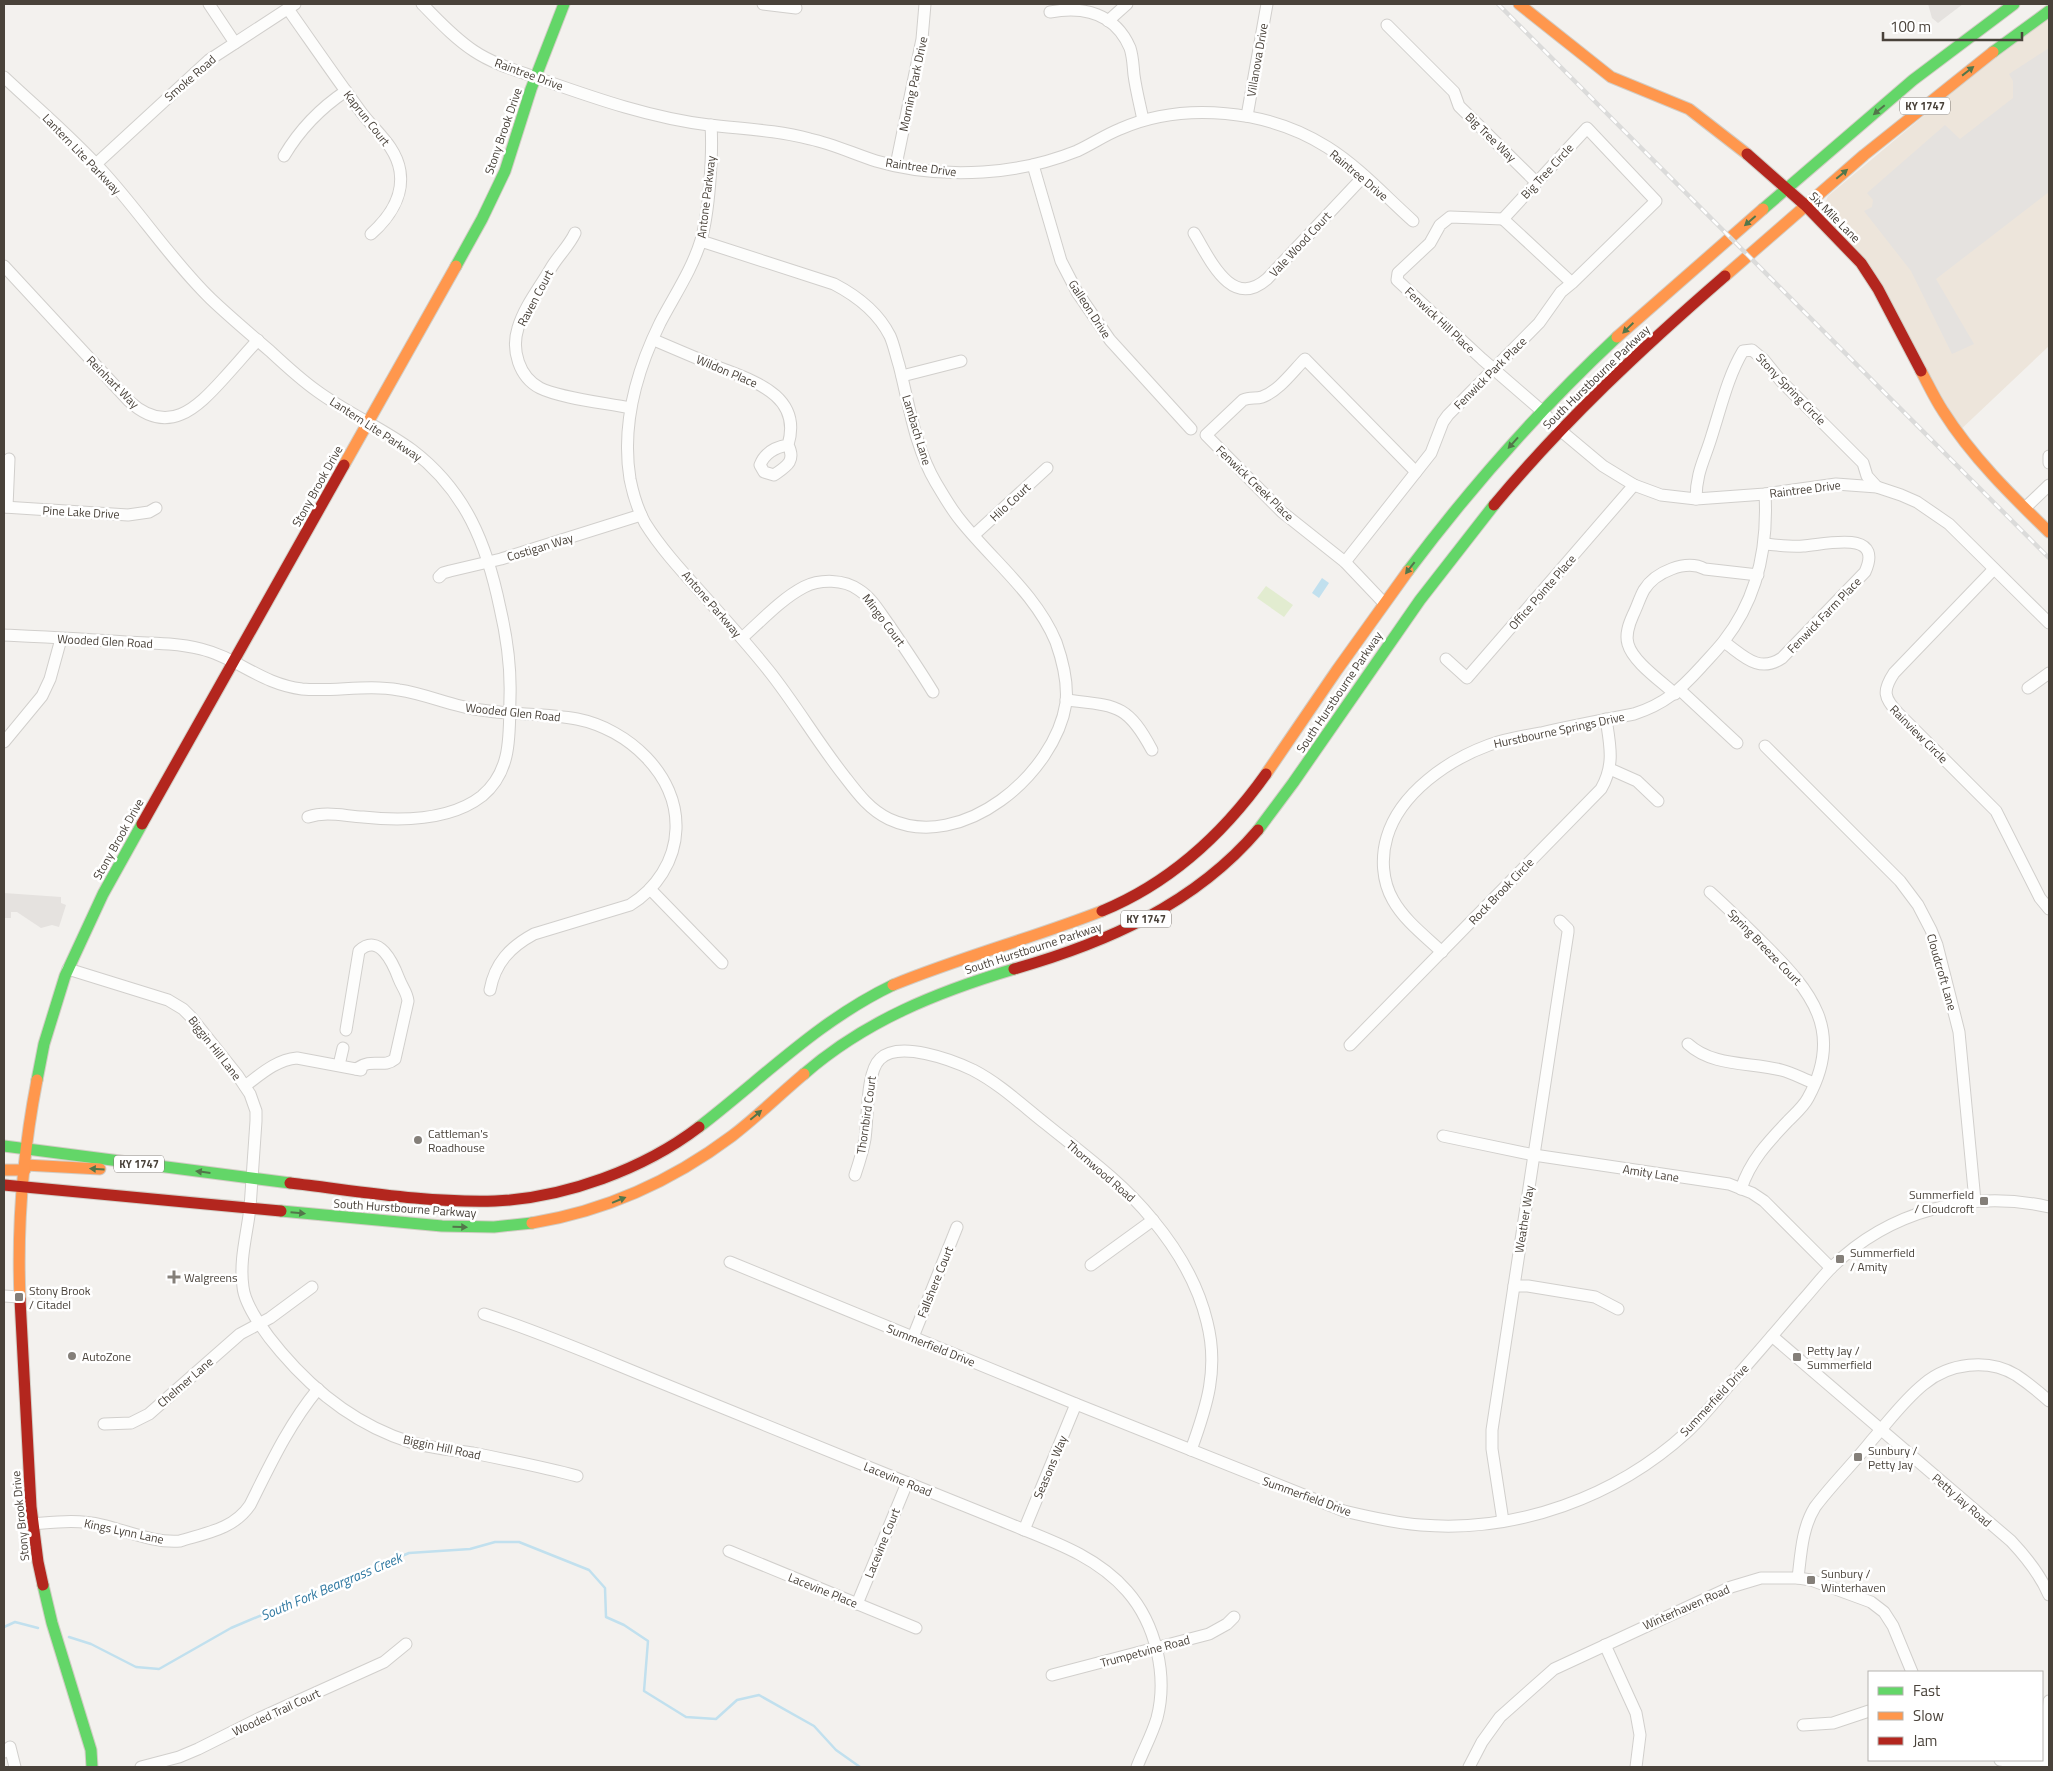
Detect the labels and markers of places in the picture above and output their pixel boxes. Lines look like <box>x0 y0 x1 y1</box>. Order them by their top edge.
place label: Cattleman's Roadhouse <box>428 1124 489 1157</box>
marker: Cattleman's Roadhouse <box>412 1134 424 1146</box>
place label: Summerfield / Cloudcroft <box>1909 1185 1975 1218</box>
marker: Summerfield / Cloudcroft <box>1978 1195 1990 1207</box>
place label: Summerfield / Amity <box>1850 1243 1915 1276</box>
marker: Summerfield / Amity <box>1834 1253 1846 1265</box>
place label: Walgreens <box>184 1268 238 1287</box>
marker: Walgreens <box>168 1271 180 1283</box>
place label: Stony Brook / Citadel <box>29 1281 91 1314</box>
marker: Stony Brook / Citadel <box>13 1291 25 1303</box>
place label: Petty Jay / Summerfield <box>1807 1341 1872 1374</box>
place label: AutoZone <box>82 1347 131 1366</box>
marker: AutoZone <box>66 1350 78 1362</box>
marker: Petty Jay / Summerfield <box>1791 1351 1803 1363</box>
place label: Sunbury / Petty Jay <box>1868 1441 1918 1474</box>
marker: Sunbury / Petty Jay <box>1852 1451 1864 1463</box>
place label: Sunbury / Winterhaven <box>1821 1564 1886 1597</box>
marker: Sunbury / Winterhaven <box>1805 1574 1817 1586</box>

